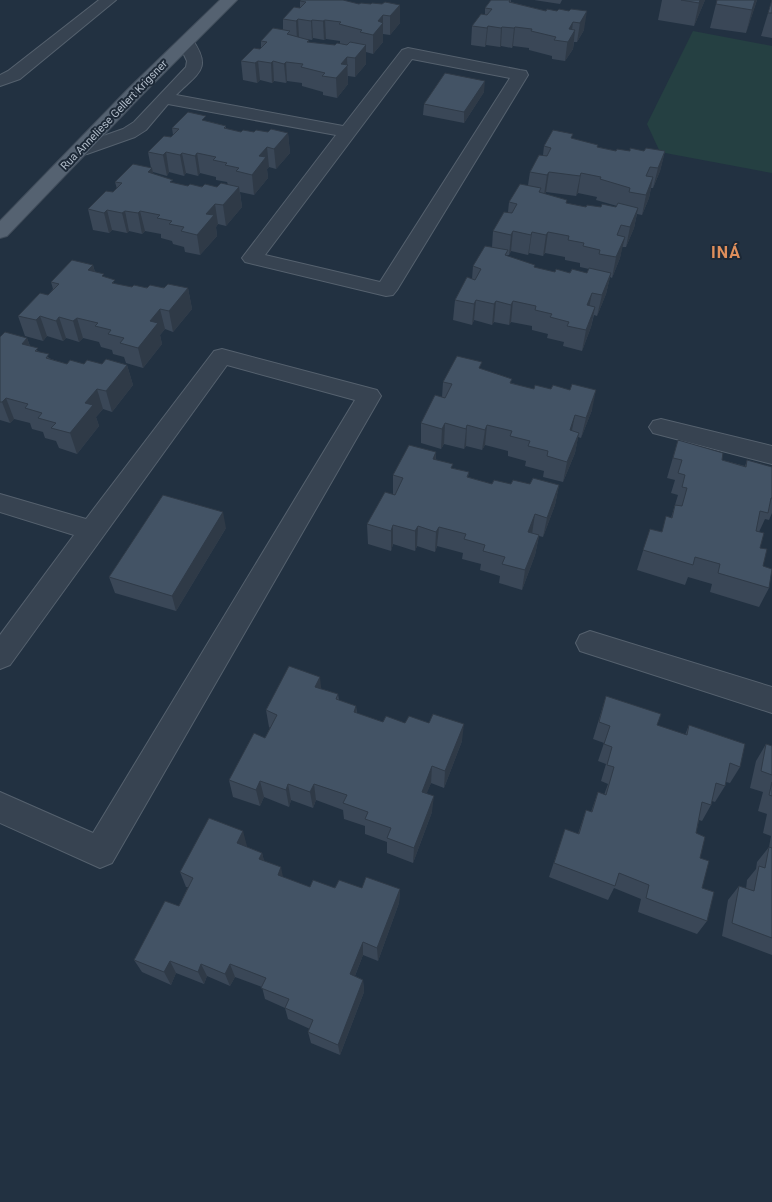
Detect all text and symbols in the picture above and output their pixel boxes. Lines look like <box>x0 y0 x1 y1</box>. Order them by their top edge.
street label: Rua Anneliese Gellert Krigsner <box>58 57 170 173</box>
district label: INÁ <box>711 243 741 262</box>

